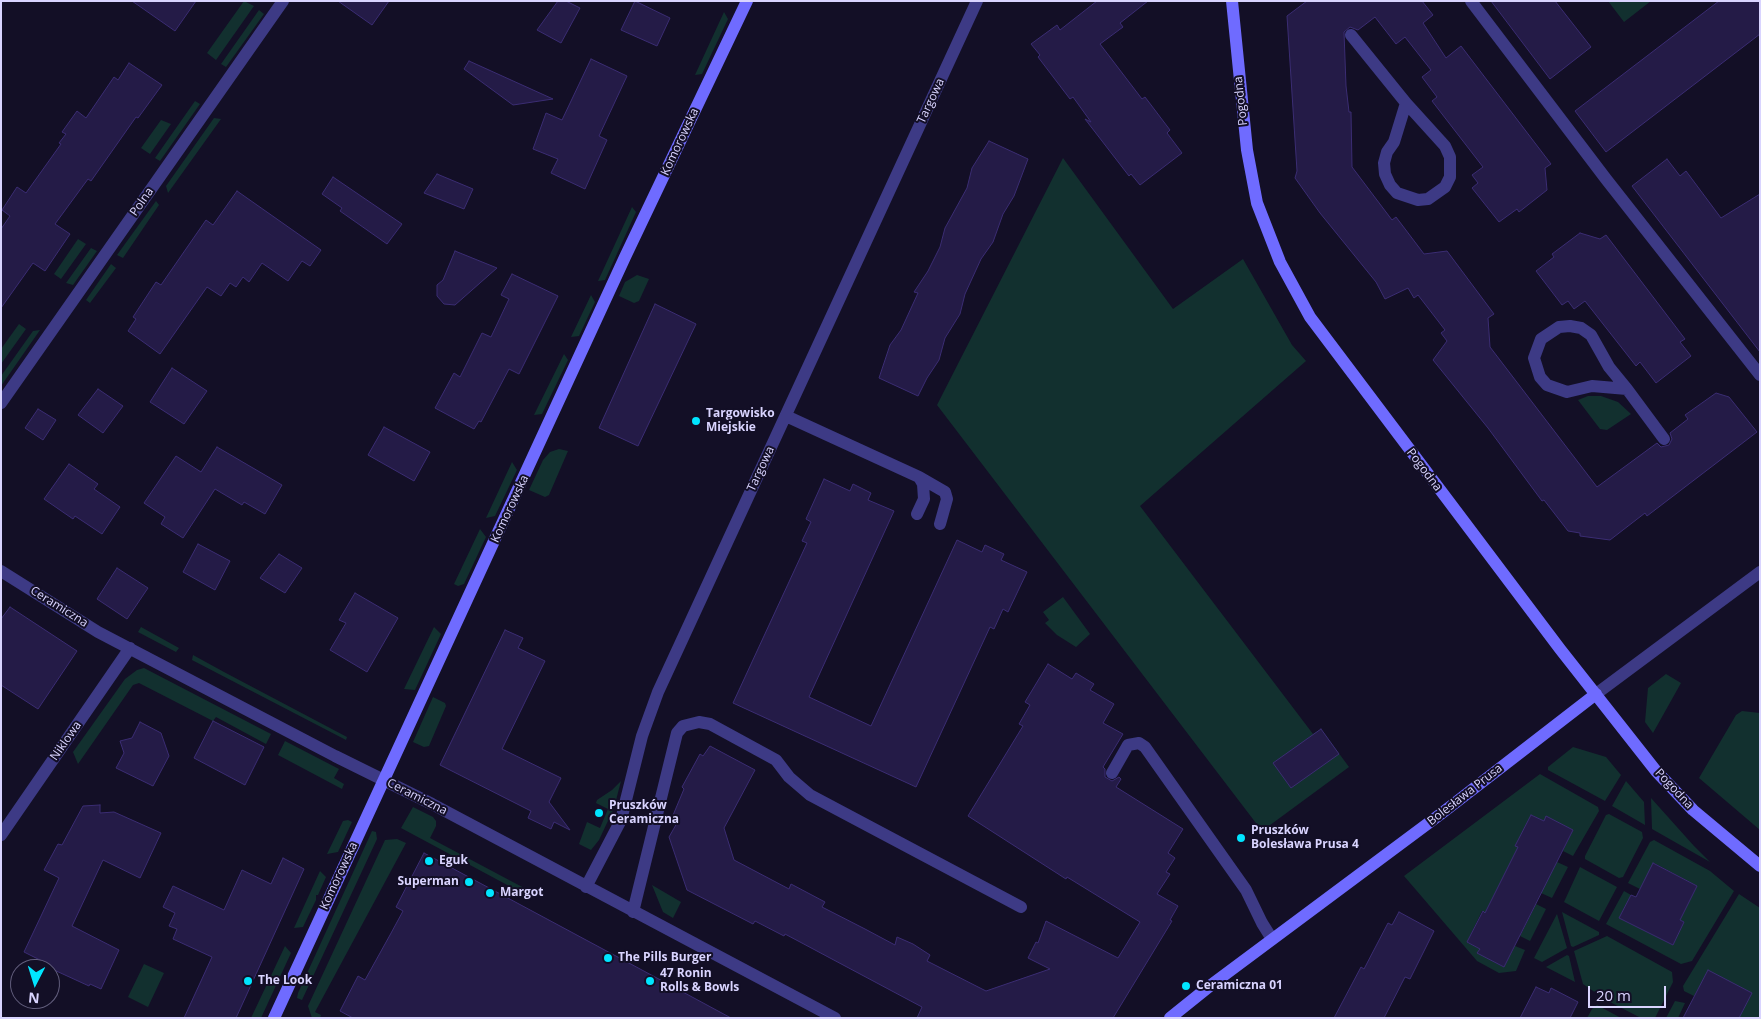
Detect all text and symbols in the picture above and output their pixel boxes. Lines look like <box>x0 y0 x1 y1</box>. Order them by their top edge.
street label: Targowa <box>914 76 948 126</box>
street label: Pogodna <box>1231 76 1251 126</box>
street label: Komorowska <box>658 106 702 178</box>
street label: Polna <box>127 185 157 219</box>
place label: Targowisko Miejskie <box>706 407 775 435</box>
marker: Targowisko Miejskie <box>690 415 702 427</box>
street label: Targowa <box>744 444 778 494</box>
street label: Pogodna <box>1403 446 1445 494</box>
street label: Komorowska <box>488 473 532 545</box>
street label: Ceramiczna <box>27 584 91 630</box>
street label: Niklowa <box>47 719 85 763</box>
street label: Bolesława Prusa <box>1425 761 1505 829</box>
street label: Pogodna <box>1652 766 1696 812</box>
street label: Ceramiczna <box>385 776 449 818</box>
place label: Pruszków Ceramiczna <box>609 799 679 827</box>
marker: Pruszków Ceramiczna <box>593 807 605 819</box>
place label: Pruszków Bolesława Prusa 4 <box>1251 824 1359 852</box>
marker: Pruszków Bolesława Prusa 4 <box>1235 832 1247 844</box>
street label: Komorowska <box>317 840 361 912</box>
place label: Eguk <box>439 854 468 868</box>
marker: Eguk <box>423 855 435 867</box>
place label: Superman <box>397 875 459 889</box>
marker: Superman <box>463 876 475 888</box>
place label: Margot <box>500 886 543 900</box>
marker: Margot <box>484 887 496 899</box>
place label: The Pills Burger <box>618 951 711 965</box>
marker: The Pills Burger <box>602 952 614 964</box>
north arrow <box>10 959 60 1009</box>
place label: 47 Ronin Rolls & Bowls <box>660 967 739 995</box>
place label: The Look <box>258 974 312 988</box>
marker: The Look <box>242 975 254 987</box>
marker: 47 Ronin Rolls & Bowls <box>644 975 656 987</box>
scale bar <box>1591 976 1668 1008</box>
place label: Ceramiczna 01 <box>1196 979 1283 993</box>
marker: Ceramiczna 01 <box>1180 980 1192 992</box>
text: 20 m <box>1596 985 1631 1005</box>
text: N <box>27 988 40 1008</box>

